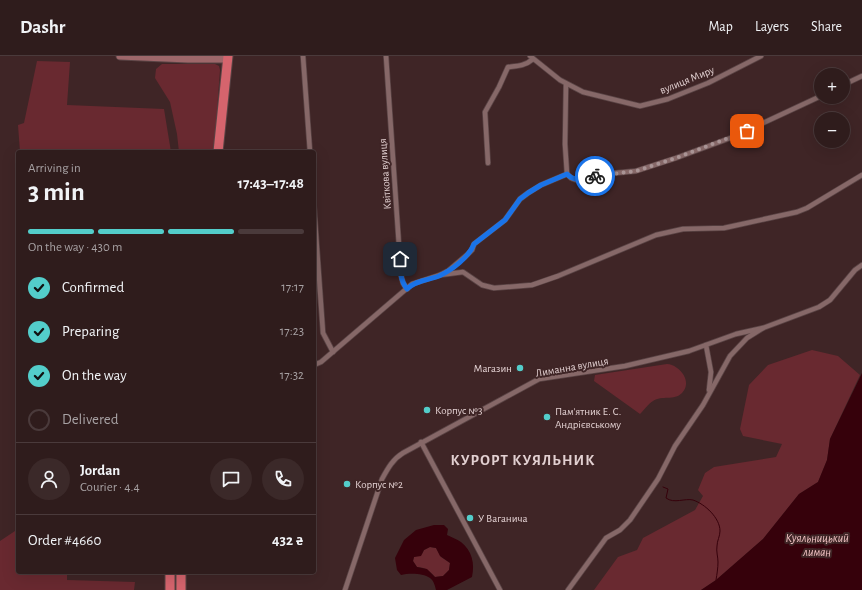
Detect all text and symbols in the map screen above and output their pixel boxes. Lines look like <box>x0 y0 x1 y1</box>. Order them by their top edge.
text: Dashr <box>20 18 65 37</box>
text: Map <box>708 20 733 34</box>
text: Layers <box>755 20 789 34</box>
text: Share <box>811 20 842 34</box>
street label: вулиця Миру <box>658 64 716 96</box>
map controls <box>814 68 850 148</box>
button: + <box>814 68 850 104</box>
button: − <box>814 112 850 148</box>
pin <box>730 114 764 148</box>
icon: bag <box>736 120 758 142</box>
street label: Квіткова вулиця <box>377 138 393 210</box>
courier <box>575 156 615 196</box>
text: Arriving in <box>28 162 81 175</box>
icon: bike <box>584 165 606 187</box>
text: 17:43–17:48 <box>238 176 304 191</box>
text: 3 min <box>28 179 85 205</box>
text: On the way · 430 m <box>28 241 122 254</box>
pin <box>383 242 417 276</box>
icon: home <box>389 248 411 270</box>
icon: check <box>28 277 50 299</box>
text: Confirmed <box>62 280 124 295</box>
text: 17:17 <box>281 281 304 294</box>
icon: check <box>28 321 50 343</box>
text: Preparing <box>62 324 119 339</box>
text: 17:23 <box>280 325 304 338</box>
street label: Лиманна вулиця <box>535 355 609 379</box>
place label: Магазин <box>473 363 512 374</box>
marker: Магазин <box>515 363 525 373</box>
icon: check <box>28 365 50 387</box>
text: On the way <box>62 368 127 383</box>
text: 17:32 <box>280 369 304 382</box>
marker: Корпус №3 <box>422 405 432 415</box>
place label: Корпус №3 <box>435 405 483 416</box>
place label: Пам'ятник Е. С. Андрієвському <box>555 406 621 430</box>
text: Delivered <box>62 412 119 427</box>
marker: Пам'ятник Е. С. Андрієвському <box>542 412 552 422</box>
district label: КУРОРТ КУЯЛЬНИК <box>451 453 595 468</box>
button: person <box>28 458 70 500</box>
button: chat <box>210 458 252 500</box>
button: phone <box>262 458 304 500</box>
text: Jordan <box>80 463 120 478</box>
marker: Корпус №2 <box>342 479 352 489</box>
place label: Корпус №2 <box>355 479 403 490</box>
text: Courier · 4.4 <box>80 481 140 494</box>
marker: У Ваганича <box>465 513 475 523</box>
place label: У Ваганича <box>478 513 528 524</box>
water label: Куяльницький лиман <box>785 532 849 558</box>
text: Order #4660 <box>28 533 101 548</box>
text: 432 ₴ <box>272 533 304 548</box>

